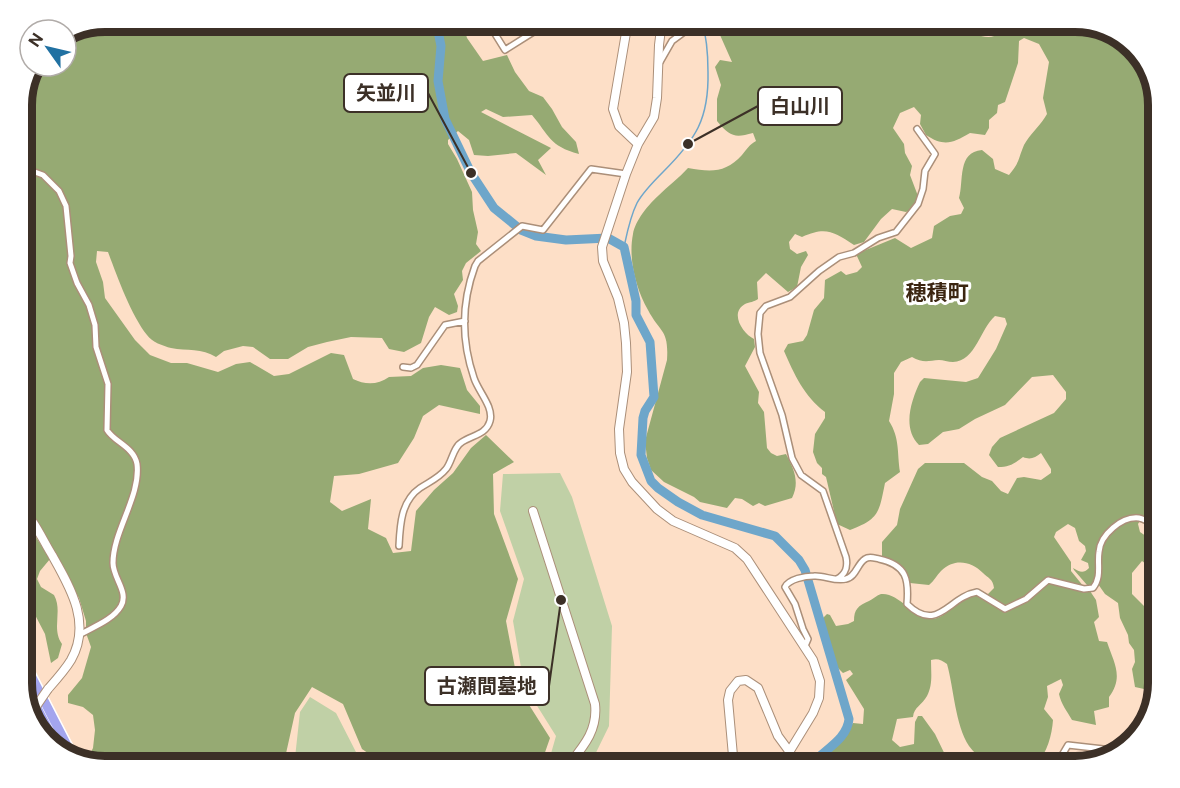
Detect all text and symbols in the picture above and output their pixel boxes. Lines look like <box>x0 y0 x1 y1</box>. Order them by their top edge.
north arrow <box>18 18 78 78</box>
text: N <box>25 29 47 50</box>
callout: 矢並川 <box>344 74 428 112</box>
text: 矢並川 <box>356 81 416 105</box>
callout: 白山川 <box>758 87 842 125</box>
text: 白山川 <box>770 94 830 118</box>
district label: 穂積町 <box>906 280 969 305</box>
callout: 古瀬間墓地 <box>425 667 549 705</box>
text: 古瀬間墓地 <box>437 674 537 698</box>

